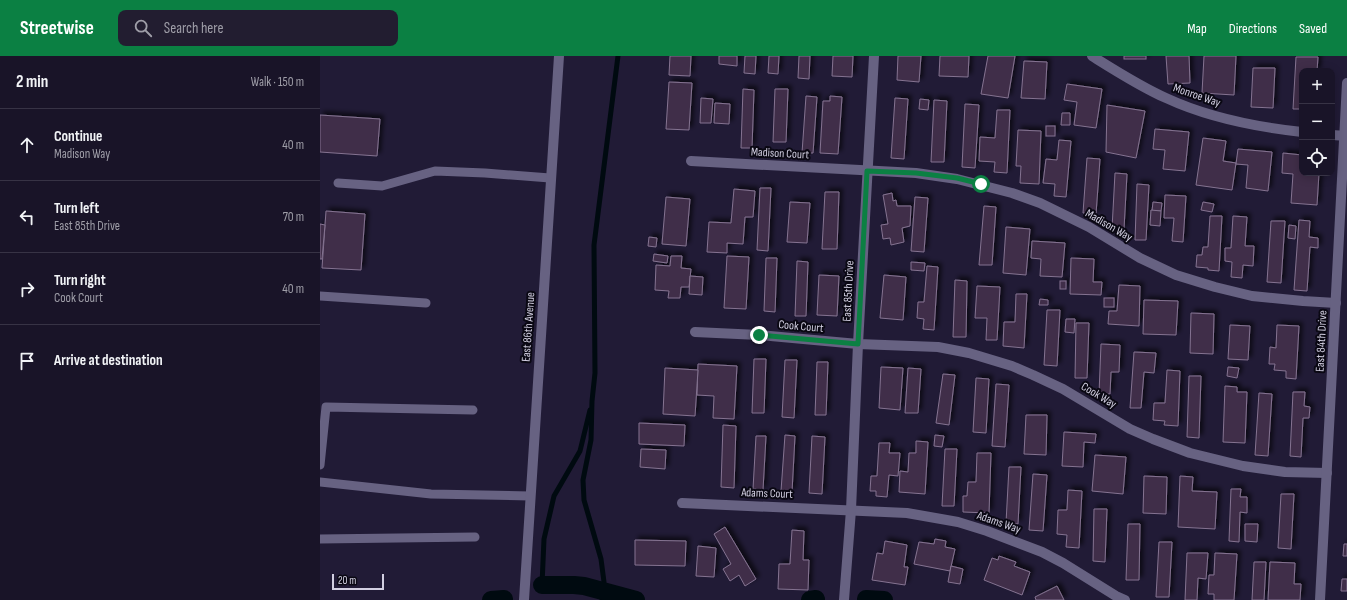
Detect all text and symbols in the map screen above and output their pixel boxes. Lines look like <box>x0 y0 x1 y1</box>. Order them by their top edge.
search box <box>118 10 398 46</box>
text: Streetwise <box>20 17 94 40</box>
icon: search <box>132 17 154 39</box>
text: Search here <box>164 19 223 38</box>
text: Map <box>1187 20 1207 37</box>
text: Directions <box>1229 20 1277 37</box>
text: Saved <box>1299 20 1327 37</box>
map controls <box>1299 68 1335 176</box>
button: + <box>1299 68 1335 104</box>
text: 2 min <box>16 72 48 92</box>
text: Walk · 150 m <box>251 74 304 90</box>
street label: Monroe Way <box>1171 80 1223 111</box>
button: − <box>1299 104 1335 140</box>
text: Continue <box>54 127 103 146</box>
icon: ahead <box>16 134 38 156</box>
text: 40 m <box>282 137 304 153</box>
button: locate <box>1299 140 1335 176</box>
street label: Madison Court <box>750 144 810 163</box>
text: Madison Way <box>54 146 110 162</box>
route start <box>972 175 990 193</box>
text: Turn left <box>54 199 99 218</box>
icon: left <box>16 206 38 228</box>
street label: Madison Way <box>1082 206 1135 245</box>
text: 70 m <box>283 209 304 225</box>
text: East 85th Drive <box>54 218 120 234</box>
street label: East 85th Drive <box>839 260 858 322</box>
text: Turn right <box>54 271 106 290</box>
icon: right <box>16 278 38 300</box>
text: 40 m <box>282 281 304 297</box>
text: Cook Court <box>54 290 103 306</box>
street label: East 86th Avenue <box>519 292 538 362</box>
street label: East 84th Drive <box>1312 310 1331 372</box>
street label: Cook Court <box>778 317 824 336</box>
route end <box>750 326 768 344</box>
icon: arrive <box>16 350 38 372</box>
text: Arrive at destination <box>54 351 163 370</box>
street label: Cook Way <box>1078 379 1120 412</box>
street label: Adams Court <box>740 485 793 502</box>
street label: Adams Way <box>974 508 1023 537</box>
scale bar <box>332 572 384 591</box>
text: 20 m <box>338 574 356 587</box>

